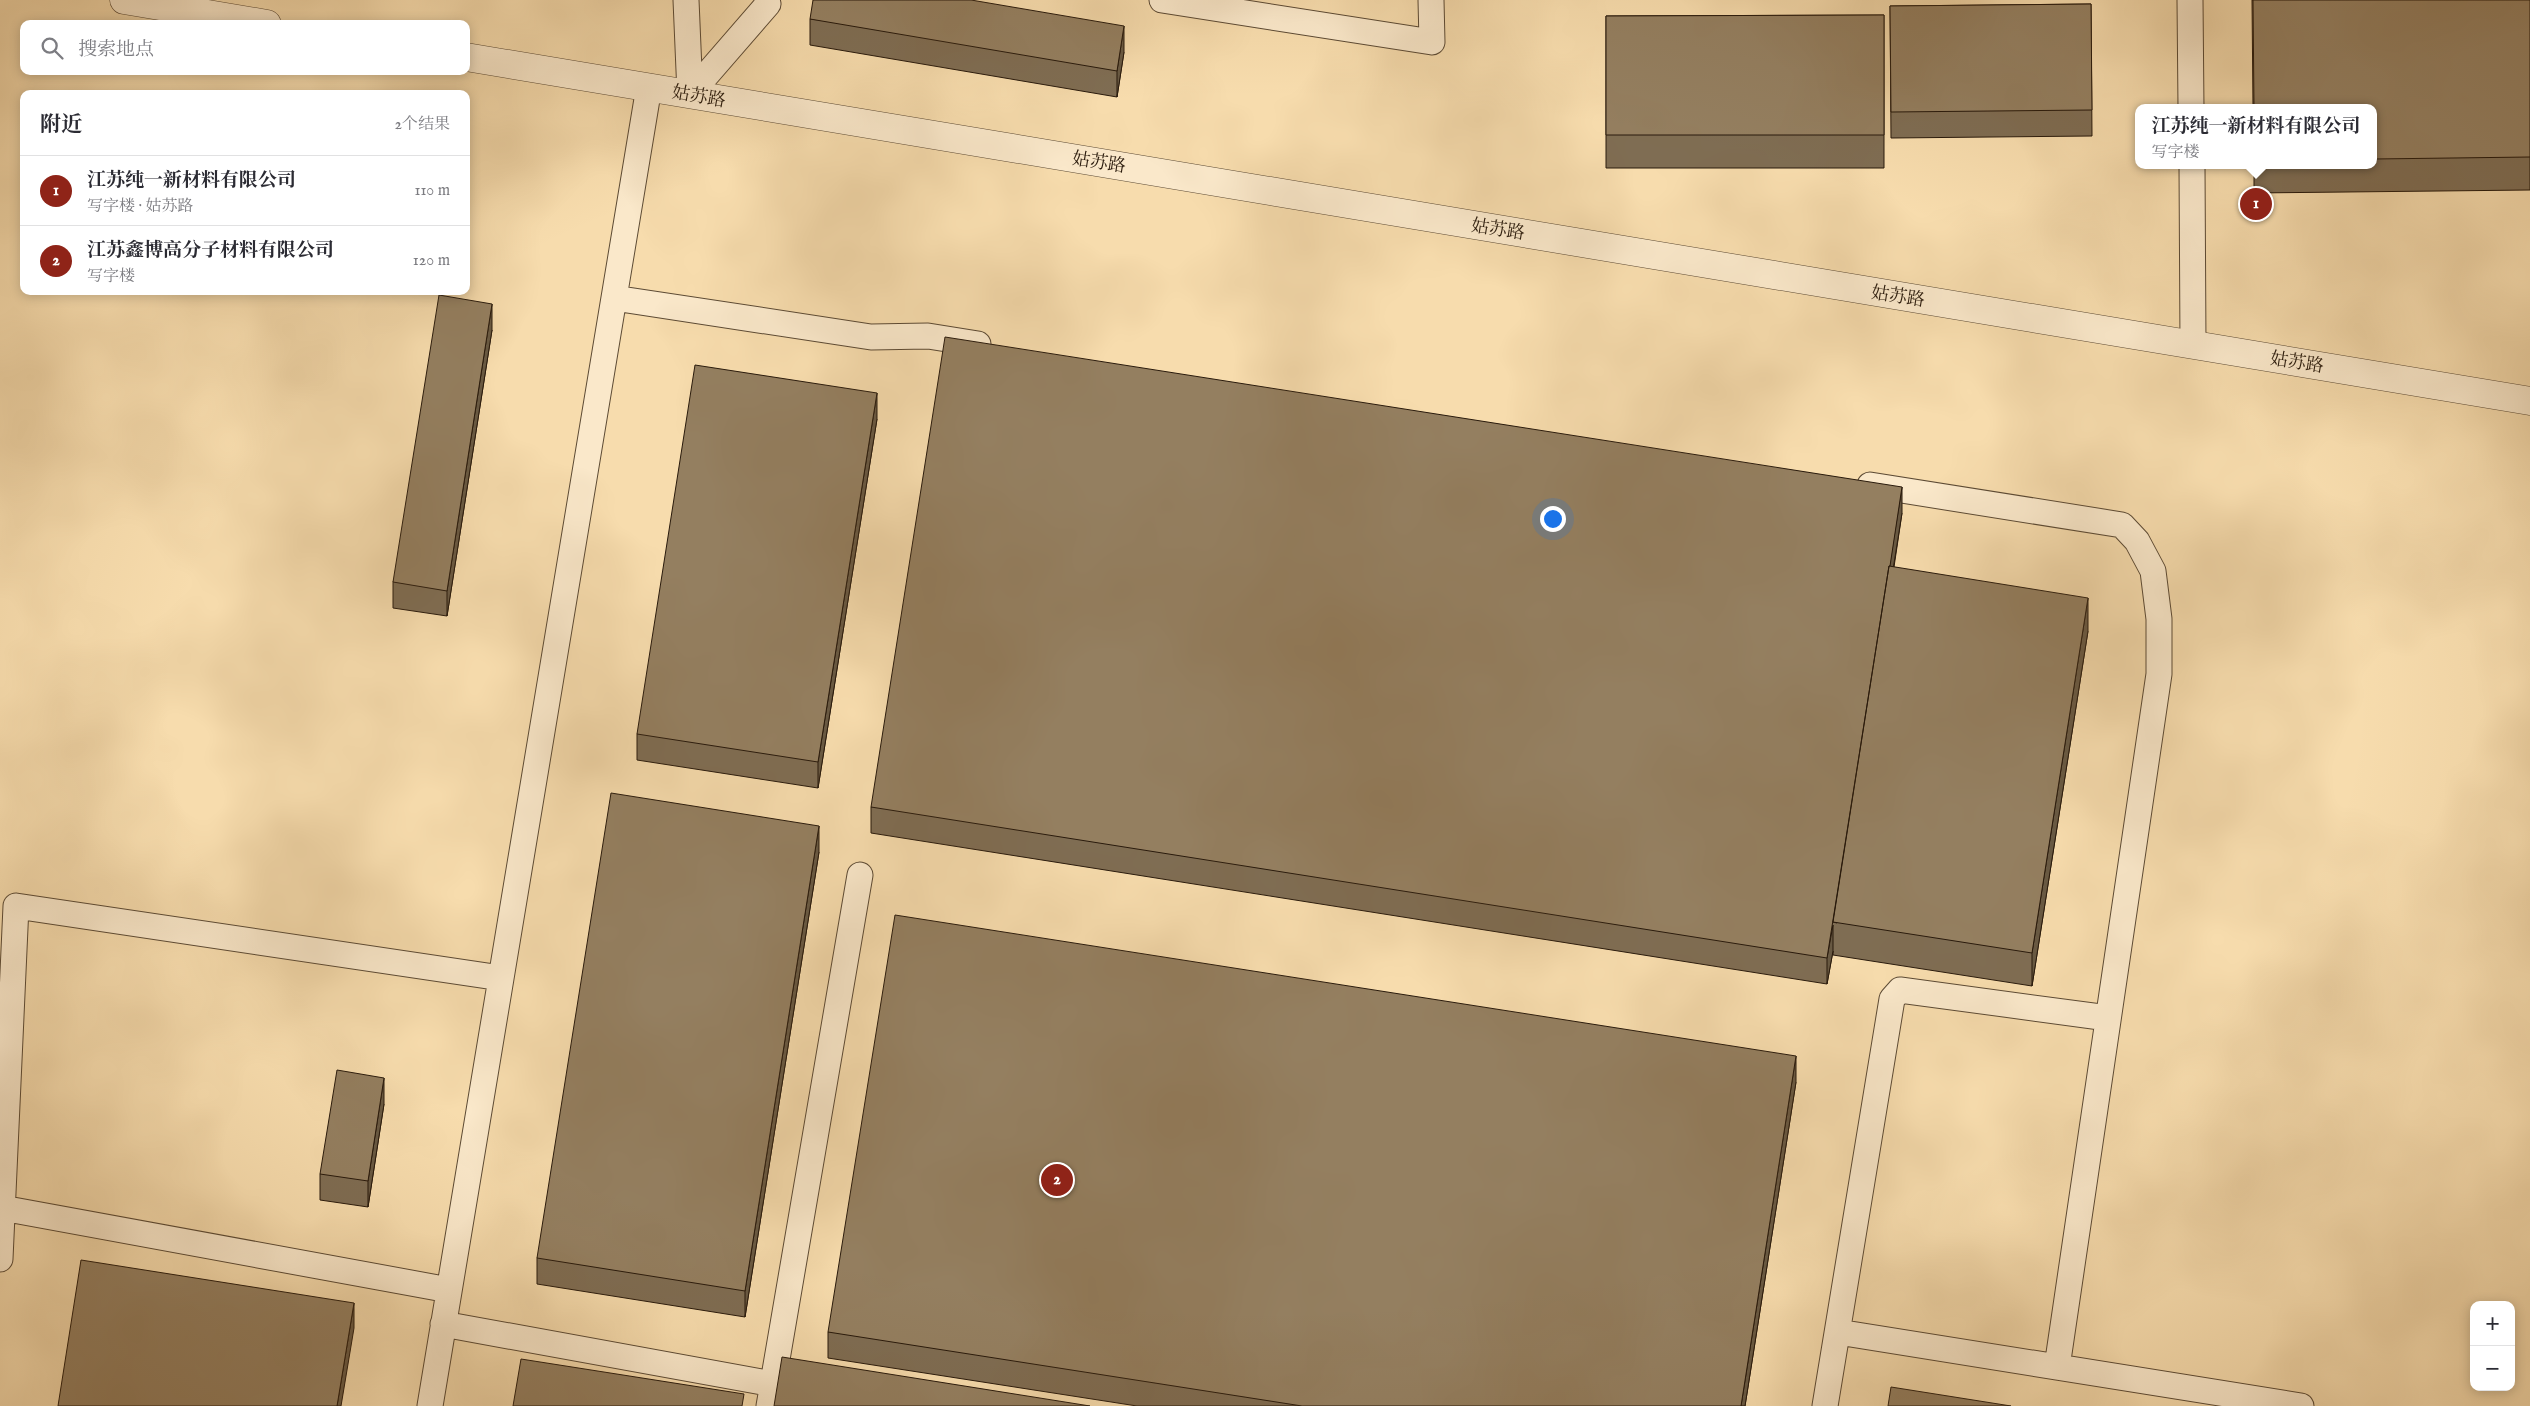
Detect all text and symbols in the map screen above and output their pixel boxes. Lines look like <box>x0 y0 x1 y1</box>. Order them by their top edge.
search box <box>20 20 470 75</box>
icon: search <box>38 34 66 62</box>
text: 搜索地点 <box>78 38 154 62</box>
street label: 姑苏路 <box>670 81 727 113</box>
popup <box>2135 104 2377 169</box>
text: 附近 <box>40 112 82 139</box>
text: 2个结果 <box>394 115 450 135</box>
text: 江苏纯一新材料有限公司 <box>2151 115 2361 139</box>
text: 写字楼 <box>2151 143 2200 163</box>
street label: 姑苏路 <box>1070 148 1127 179</box>
text: 江苏纯一新材料有限公司 <box>87 169 296 193</box>
text: 1 <box>53 181 59 201</box>
text: 110 m <box>414 181 450 201</box>
pin: 1 <box>2240 185 2272 223</box>
text: 写字楼 · 姑苏路 <box>87 197 194 217</box>
street label: 姑苏路 <box>1469 215 1526 246</box>
text: 江苏鑫博高分子材料有限公司 <box>87 239 334 263</box>
text: 2 <box>52 251 60 271</box>
text: 120 m <box>413 251 450 271</box>
text: 写字楼 <box>87 267 135 287</box>
street label: 姑苏路 <box>1869 282 1926 313</box>
street label: 姑苏路 <box>2268 348 2325 379</box>
your location <box>1540 506 1566 532</box>
pin: 2 <box>1041 1161 1073 1199</box>
map controls <box>2470 1301 2515 1391</box>
button: + <box>2470 1301 2515 1346</box>
button: − <box>2470 1346 2515 1391</box>

